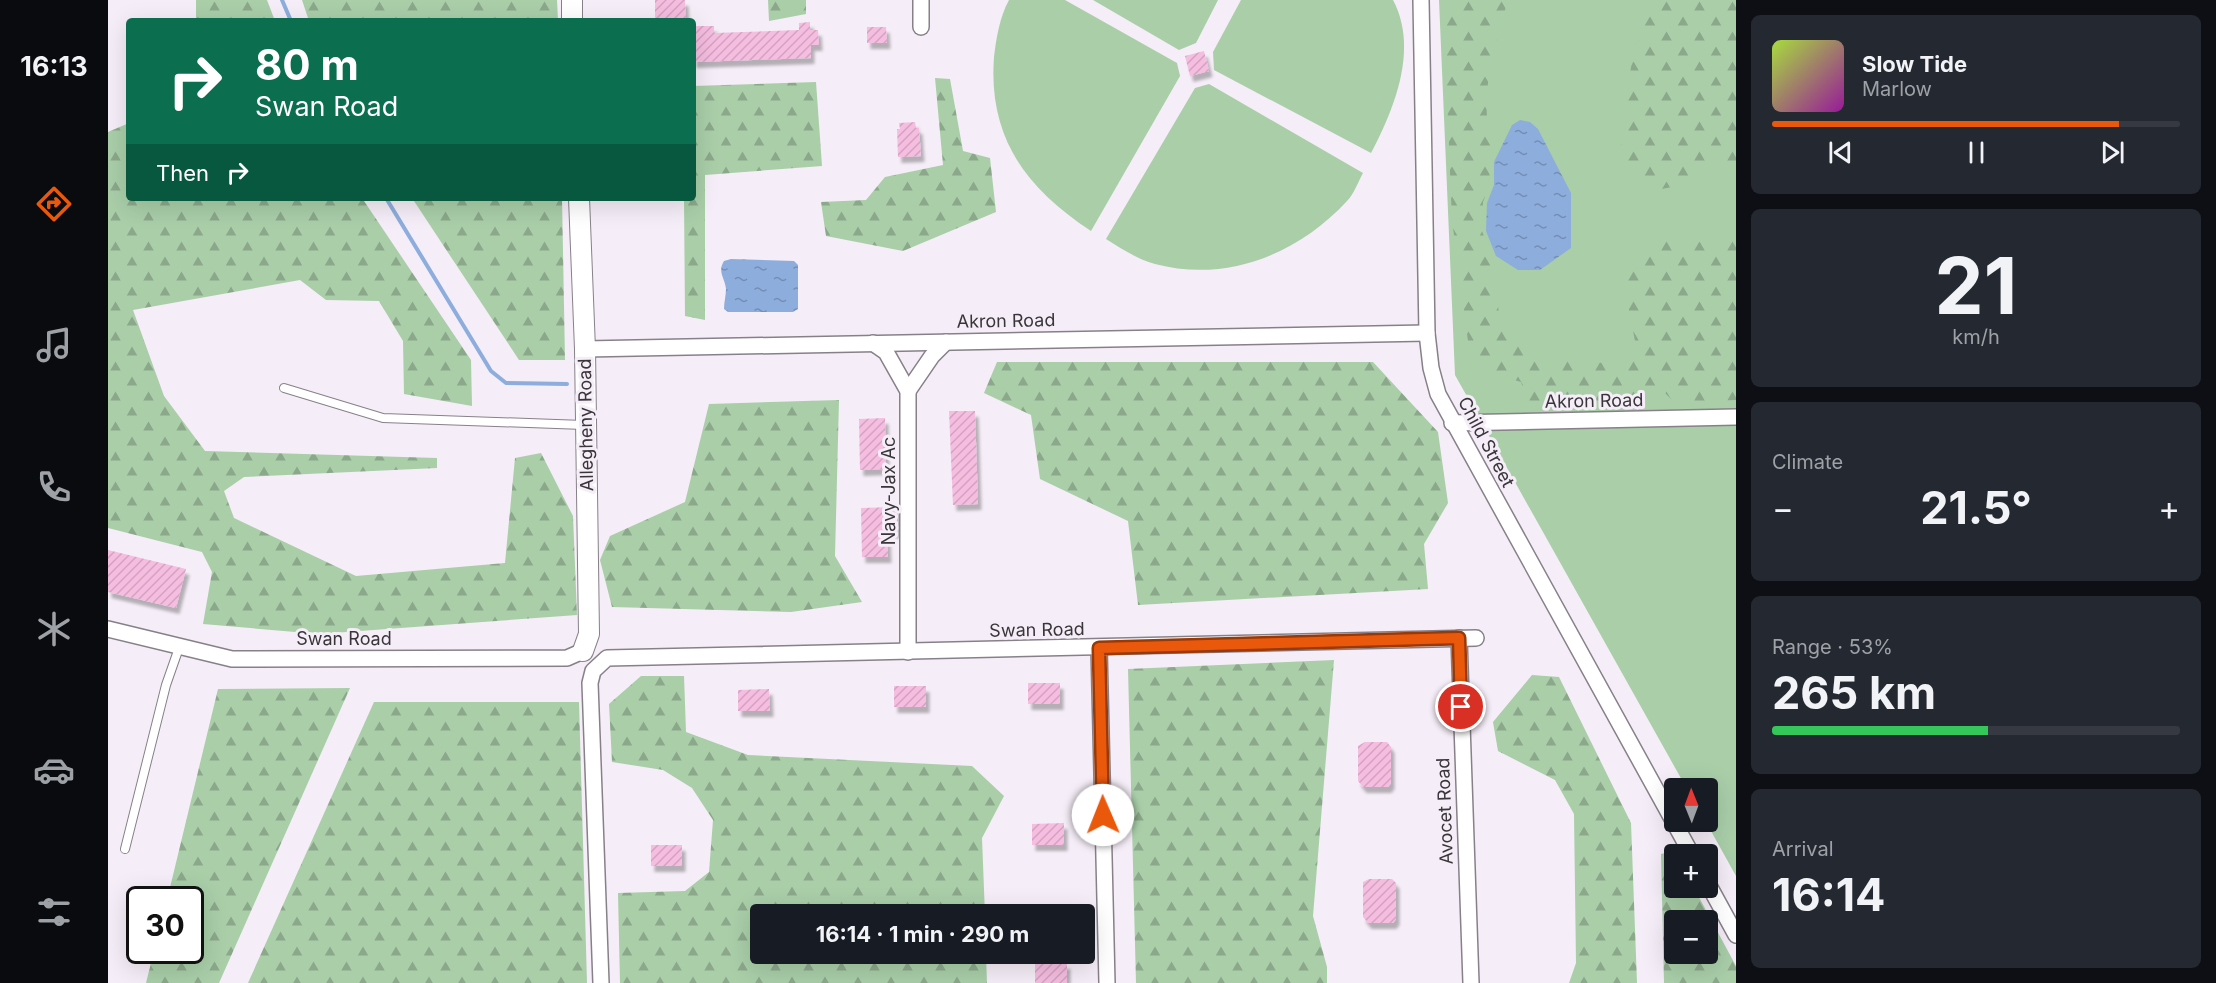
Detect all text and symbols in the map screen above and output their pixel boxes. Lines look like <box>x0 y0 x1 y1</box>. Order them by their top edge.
text: 80 m <box>255 39 359 90</box>
icon: right <box>156 42 234 120</box>
text: 16:13 <box>20 50 88 83</box>
text: Slow Tide <box>1862 51 1967 77</box>
text: Marlow <box>1862 77 1932 101</box>
text: Swan Road <box>255 90 398 123</box>
icon: previous <box>1824 136 1857 169</box>
icon: pause <box>1960 136 1993 169</box>
icon: next <box>2096 136 2129 169</box>
icon: right <box>221 156 254 189</box>
text: Then <box>156 160 209 186</box>
icon: directions <box>33 183 75 225</box>
text: 21 <box>1935 238 2017 333</box>
street label: Akron Road <box>956 309 1056 332</box>
icon: music <box>33 324 75 366</box>
text: km/h <box>1952 325 2000 349</box>
street label: Allegheny Road <box>574 358 597 492</box>
street label: Akron Road <box>1544 389 1644 412</box>
street label: Child Street <box>1454 393 1519 491</box>
street label: Navy-Jax Ac <box>878 437 899 545</box>
text: Climate <box>1772 450 1843 474</box>
icon: phone <box>33 466 75 508</box>
text: 21.5° <box>1920 480 2032 535</box>
text: − <box>1772 488 1794 528</box>
text: + <box>2158 488 2180 528</box>
icon: climate <box>33 608 75 650</box>
street label: Swan Road <box>989 618 1085 641</box>
street label: Swan Road <box>296 628 392 649</box>
text: Range · 53% <box>1772 635 1893 659</box>
text: 265 km <box>1772 665 1936 720</box>
pin <box>1435 681 1486 732</box>
icon: arrive <box>1444 690 1477 723</box>
icon: car <box>33 749 75 791</box>
street label: Avocet Road <box>1432 757 1457 865</box>
north arrow <box>1664 778 1718 832</box>
map controls <box>1664 778 1718 964</box>
position arrow <box>1071 783 1135 847</box>
text: Arrival <box>1772 837 1834 861</box>
button: + <box>1664 844 1718 898</box>
text: 16:14 <box>1772 867 1886 922</box>
speed limit sign: 30 <box>126 886 204 964</box>
icon: filters <box>33 891 75 933</box>
button: − <box>1664 910 1718 964</box>
text: 16:14 · 1 min · 290 m <box>816 921 1029 947</box>

